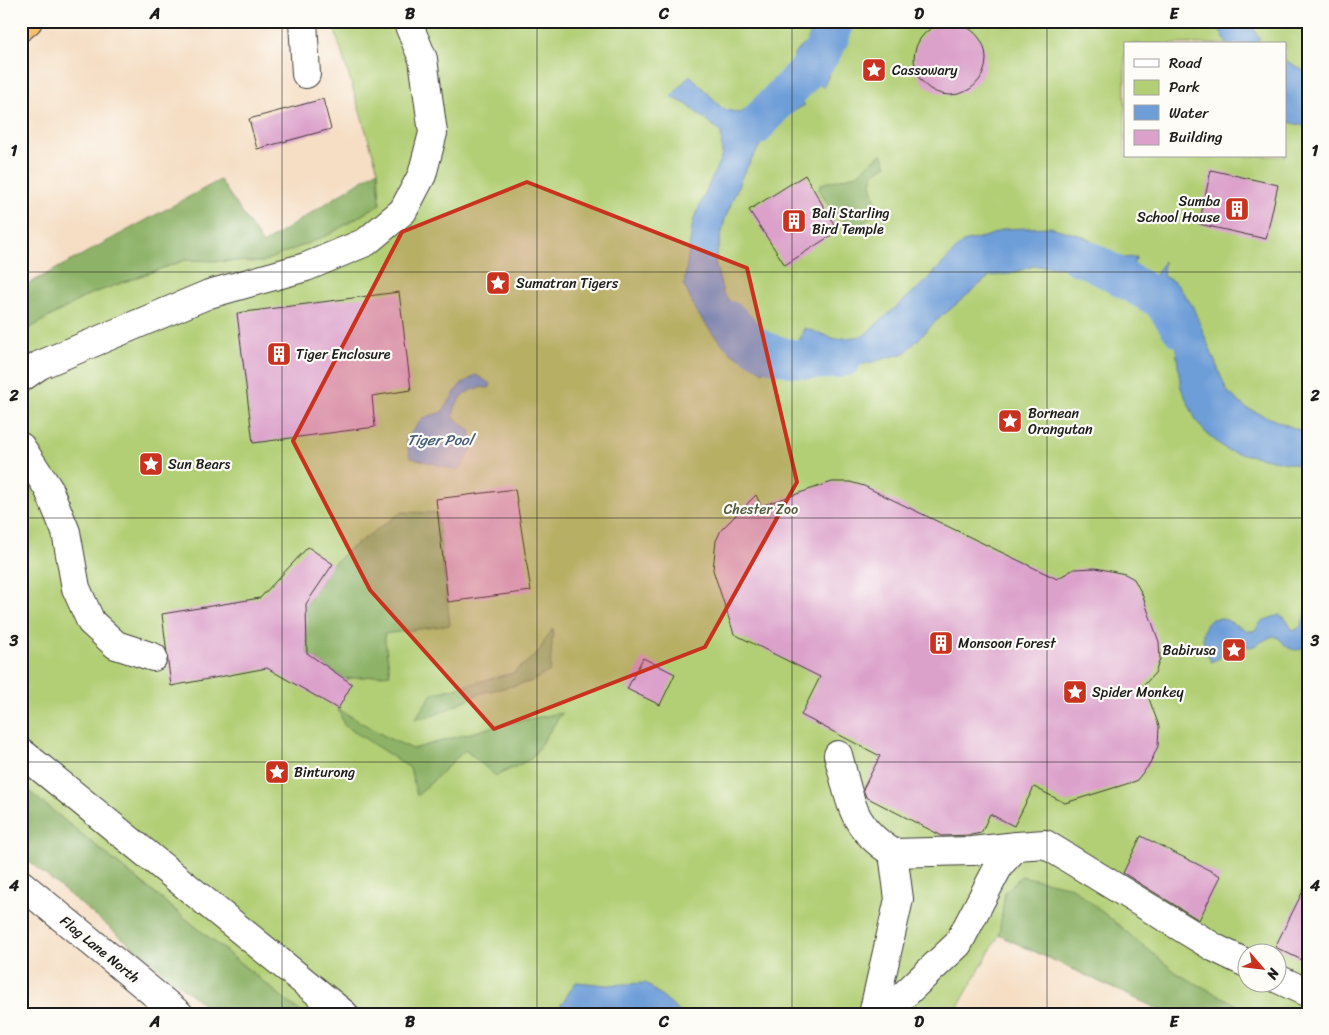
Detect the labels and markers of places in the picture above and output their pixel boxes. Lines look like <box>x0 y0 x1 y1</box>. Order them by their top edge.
place icon: Cassowary <box>861 57 887 83</box>
place label: Cassowary <box>892 58 958 83</box>
place label: Sumba School House <box>1137 189 1221 230</box>
building icon: Sumba School House <box>1224 196 1250 222</box>
place label: Bali Starling Bird Temple <box>812 201 890 242</box>
building icon: Bali Starling Bird Temple <box>781 208 807 234</box>
place icon: Sumatran Tigers <box>485 270 511 296</box>
place label: Sumatran Tigers <box>516 271 619 296</box>
building icon: Tiger Enclosure <box>266 341 292 367</box>
place label: Tiger Enclosure <box>296 342 391 367</box>
place label: Bornean Orangutan <box>1028 401 1093 442</box>
place icon: Bornean Orangutan <box>997 408 1023 434</box>
place icon: Sun Bears <box>138 451 164 477</box>
place label: Sun Bears <box>168 452 230 477</box>
building icon: Monsoon Forest <box>928 630 954 656</box>
place label: Monsoon Forest <box>958 631 1057 656</box>
place icon: Babirusa <box>1221 637 1247 663</box>
place label: Babirusa <box>1163 638 1216 663</box>
place icon: Spider Monkey <box>1062 679 1088 705</box>
place label: Spider Monkey <box>1092 680 1185 705</box>
place icon: Binturong <box>264 759 290 785</box>
place label: Binturong <box>294 760 355 785</box>

